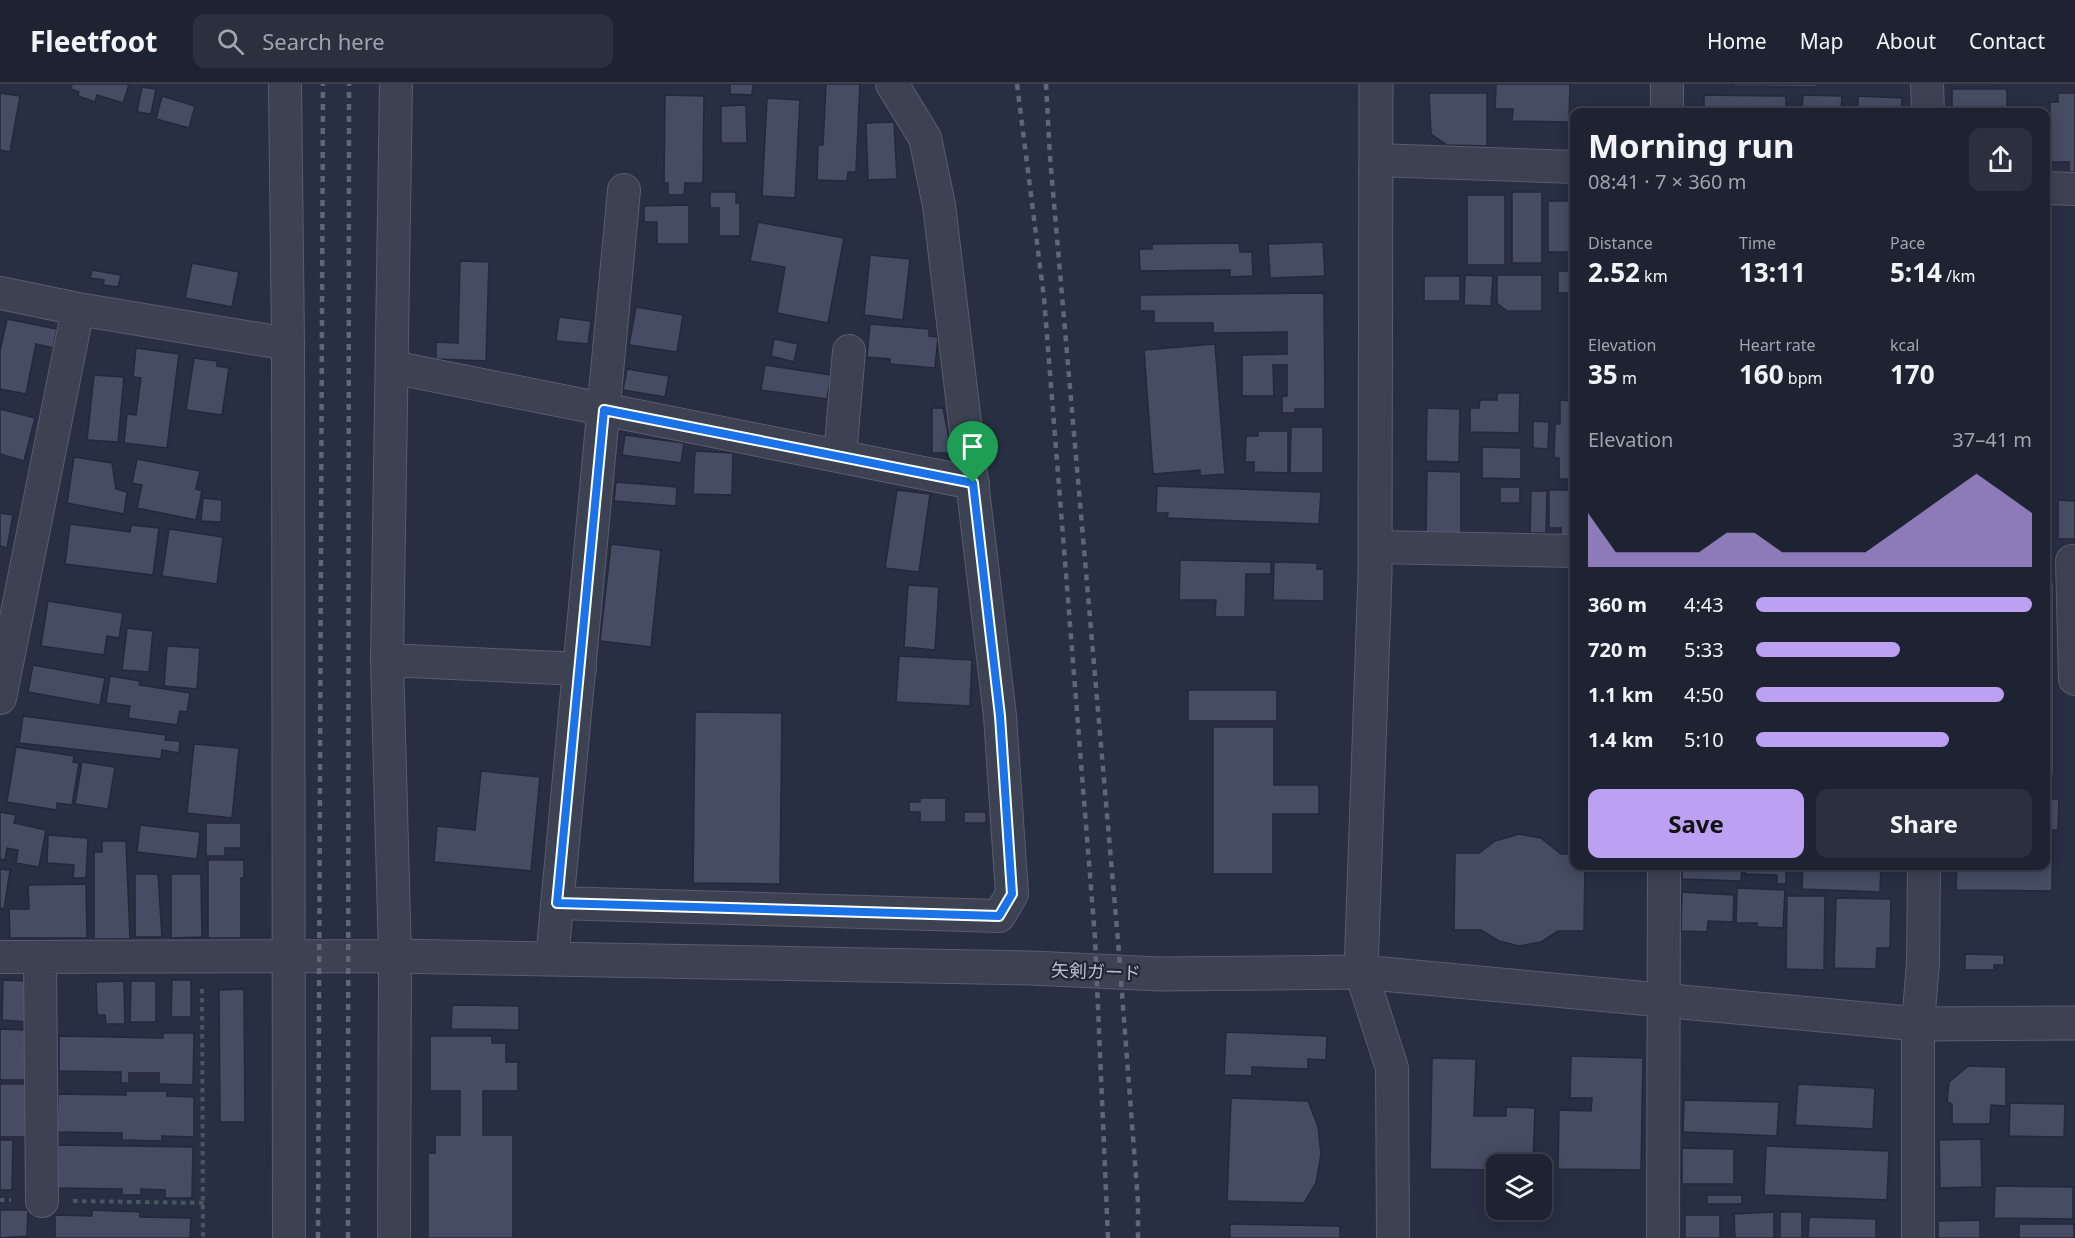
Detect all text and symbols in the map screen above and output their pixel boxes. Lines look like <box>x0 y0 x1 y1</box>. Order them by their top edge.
search box <box>193 14 613 68</box>
text: Fleetfoot <box>30 22 157 60</box>
icon: search <box>214 25 247 58</box>
text: Search here <box>262 26 385 56</box>
text: Home <box>1707 27 1767 55</box>
text: Map <box>1800 27 1843 55</box>
text: About <box>1876 27 1936 55</box>
text: Contact <box>1969 27 2045 55</box>
text: Morning run <box>1588 123 1794 168</box>
button: share <box>1969 128 2032 191</box>
text: 08:41 · 7 × 360 m <box>1588 168 1746 195</box>
text: Distance <box>1588 232 1653 254</box>
text: Time <box>1739 232 1776 254</box>
text: Pace <box>1890 232 1925 254</box>
text: 2.52 <box>1588 254 1640 290</box>
text: 13:11 <box>1739 254 1806 290</box>
text: 5:14 <box>1890 254 1942 290</box>
text: km <box>1640 265 1668 287</box>
text: /km <box>1942 265 1976 287</box>
text: Elevation <box>1588 334 1656 356</box>
text: Heart rate <box>1739 334 1815 356</box>
text: kcal <box>1890 334 1919 356</box>
text: 35 <box>1588 356 1618 392</box>
text: 160 <box>1739 356 1784 392</box>
text: 170 <box>1890 356 1935 392</box>
text: m <box>1618 367 1637 389</box>
text: bpm <box>1784 367 1822 389</box>
pin <box>947 421 998 483</box>
text: Elevation <box>1588 426 1673 453</box>
text: 37–41 m <box>1952 426 2032 453</box>
icon: arrive <box>956 430 989 463</box>
text: 360 m <box>1588 591 1647 618</box>
text: 4:43 <box>1684 591 1724 618</box>
text: 720 m <box>1588 636 1647 663</box>
text: 5:33 <box>1684 636 1724 663</box>
text: 1.1 km <box>1588 681 1654 708</box>
text: 4:50 <box>1684 681 1724 708</box>
text: 1.4 km <box>1588 726 1654 753</box>
text: 5:10 <box>1684 726 1724 753</box>
button: Save <box>1588 789 1804 858</box>
button: Share <box>1816 789 2032 858</box>
street label: 矢剣ガード <box>1051 957 1141 985</box>
map controls <box>1486 1154 1552 1220</box>
button: layers <box>1486 1154 1552 1220</box>

